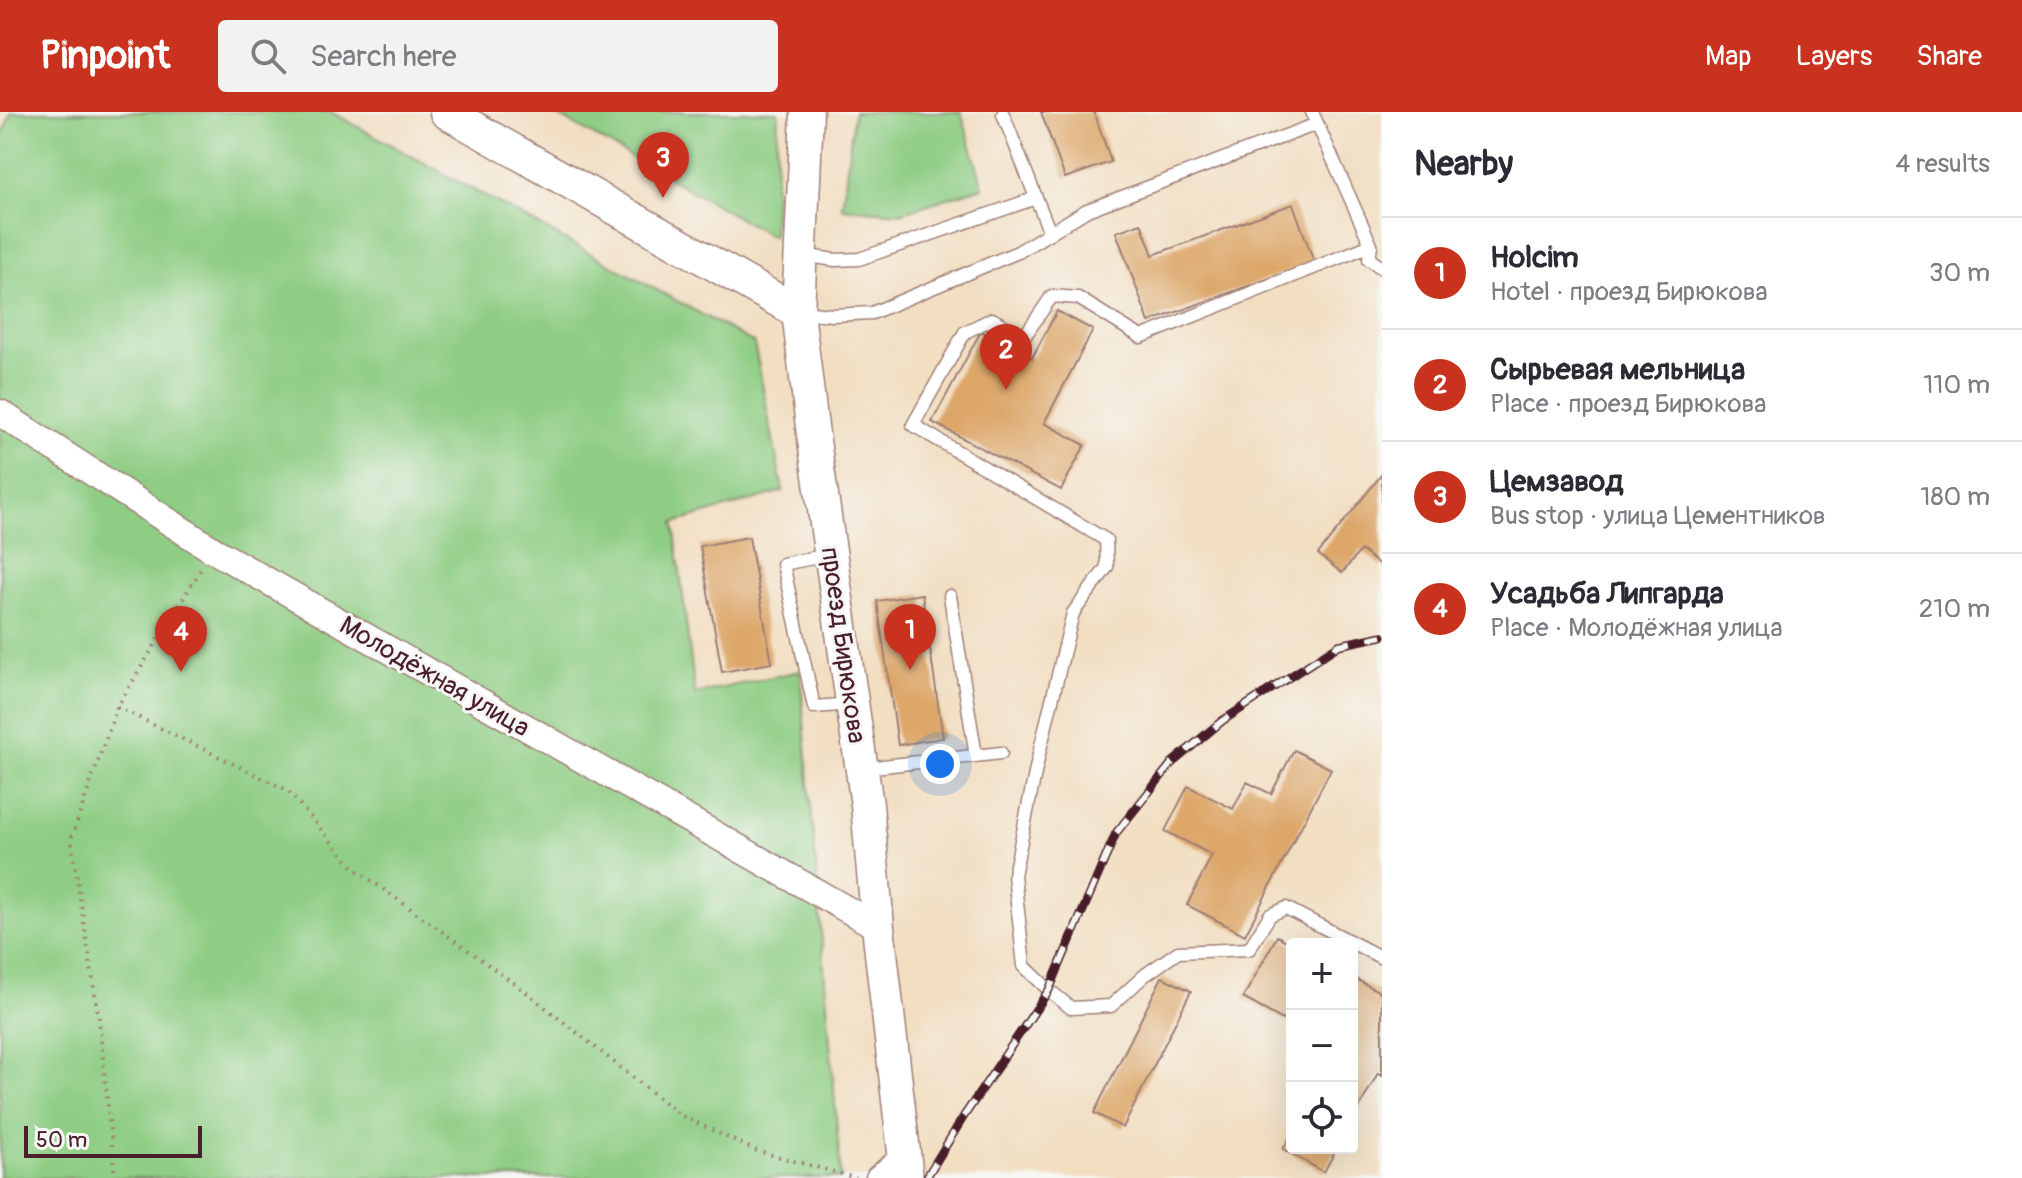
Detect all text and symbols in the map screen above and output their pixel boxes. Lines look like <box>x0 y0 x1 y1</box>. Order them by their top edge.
search box <box>218 20 778 92</box>
text: Pinpoint <box>40 32 170 80</box>
icon: search <box>246 34 290 78</box>
text: Search here <box>310 38 457 75</box>
text: Map <box>1705 39 1751 74</box>
text: Layers <box>1795 39 1872 74</box>
text: Share <box>1916 39 1982 74</box>
pin: 3 <box>637 132 689 198</box>
text: Nearby <box>1414 143 1513 186</box>
text: 4 results <box>1895 148 1990 180</box>
text: Holcim <box>1490 239 1579 276</box>
text: 1 <box>1435 257 1445 289</box>
text: 30 m <box>1929 257 1990 289</box>
text: Hotel · проезд Бирюкова <box>1490 276 1768 308</box>
pin: 2 <box>980 324 1032 390</box>
text: Сырьевая мельница <box>1490 351 1745 388</box>
text: 2 <box>1433 369 1447 401</box>
text: 110 m <box>1923 369 1990 401</box>
text: Place · проезд Бирюкова <box>1490 388 1766 420</box>
text: Цемзавод <box>1490 463 1623 500</box>
text: 3 <box>1433 481 1447 513</box>
text: 180 m <box>1920 481 1990 513</box>
text: Bus stop · улица Цементников <box>1490 500 1826 532</box>
street label: проезд Бирюкова <box>813 545 873 745</box>
text: Усадьба Липгарда <box>1490 575 1724 612</box>
text: 4 <box>1432 593 1448 625</box>
text: 210 m <box>1919 593 1990 625</box>
pin: 1 <box>884 604 936 670</box>
pin: 4 <box>155 606 207 672</box>
street label: Молодёжная улица <box>334 609 535 744</box>
text: Place · Молодёжная улица <box>1490 612 1783 644</box>
your location <box>920 744 960 784</box>
map controls <box>1286 938 1358 1154</box>
button: + <box>1286 938 1358 1010</box>
button: − <box>1286 1010 1358 1082</box>
button: locate <box>1286 1082 1358 1154</box>
scale bar <box>24 1122 202 1158</box>
text: 50 m <box>36 1126 87 1154</box>

